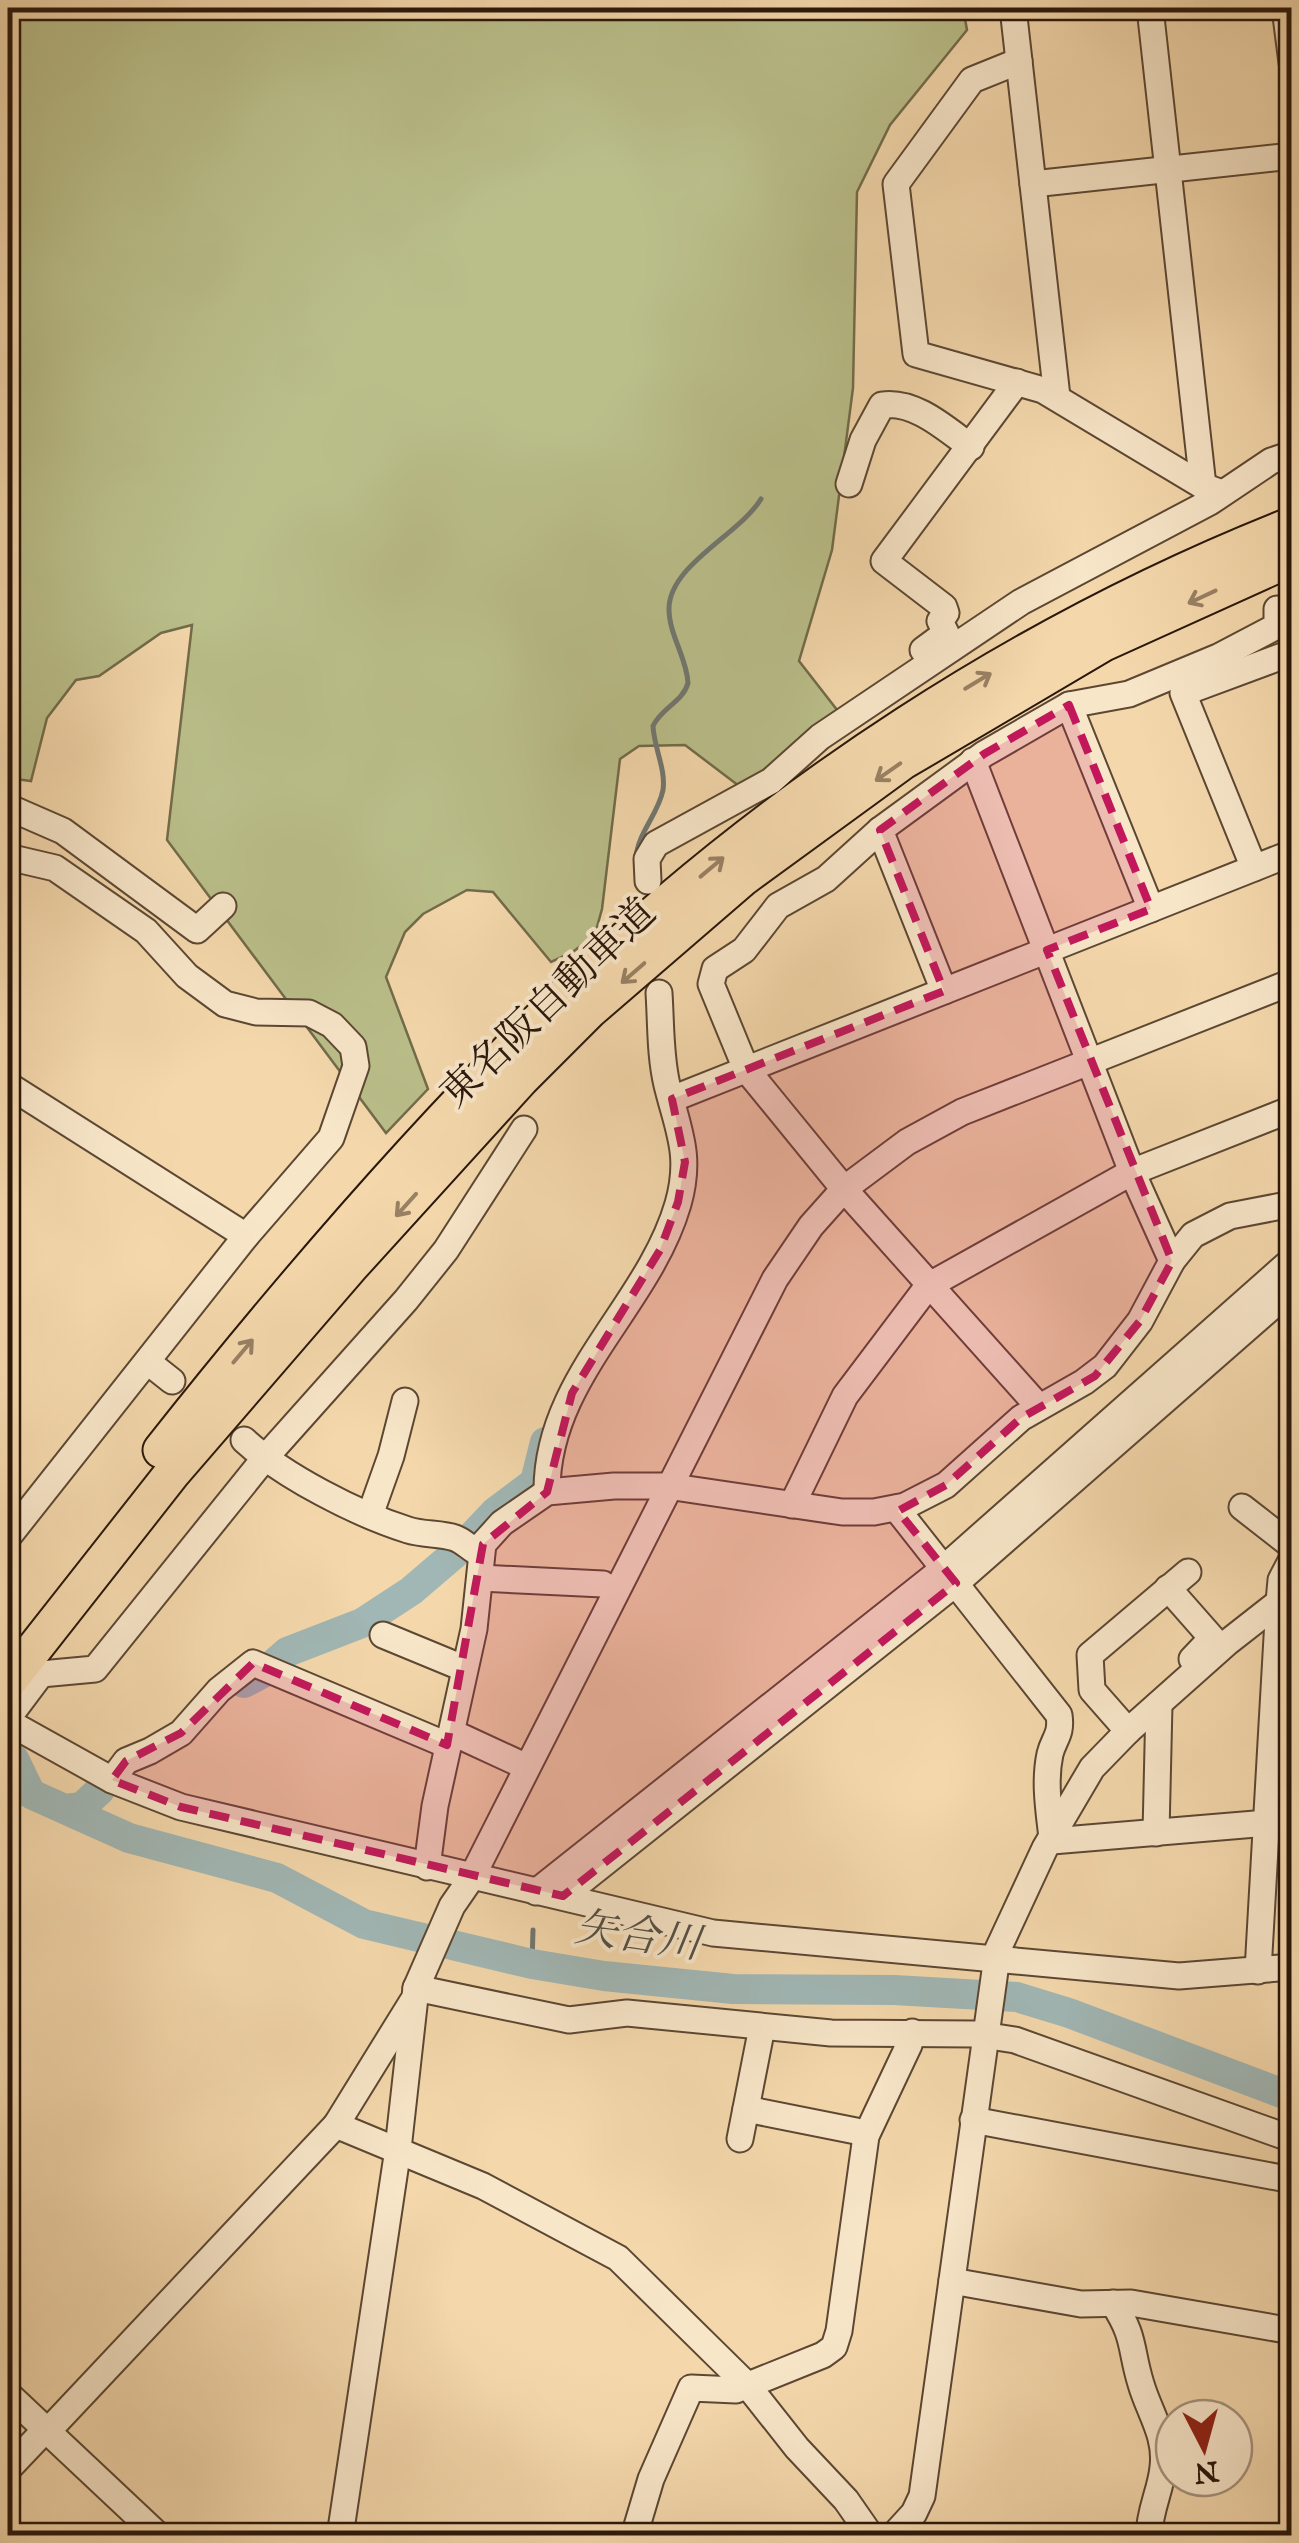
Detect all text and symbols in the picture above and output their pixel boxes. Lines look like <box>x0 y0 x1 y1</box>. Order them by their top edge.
one-way arrow <box>1187 589 1218 607</box>
one-way arrow <box>963 671 992 691</box>
one-way arrow <box>875 761 902 782</box>
one-way arrow <box>698 856 724 878</box>
street label: 東名阪自動車道 <box>431 889 668 1120</box>
one-way arrow <box>620 961 646 983</box>
one-way arrow <box>395 1192 418 1217</box>
one-way arrow <box>232 1339 254 1365</box>
water label: 矢合川 <box>571 1902 708 1973</box>
north arrow <box>1154 2398 1254 2498</box>
text: N <box>1192 2452 1221 2489</box>

